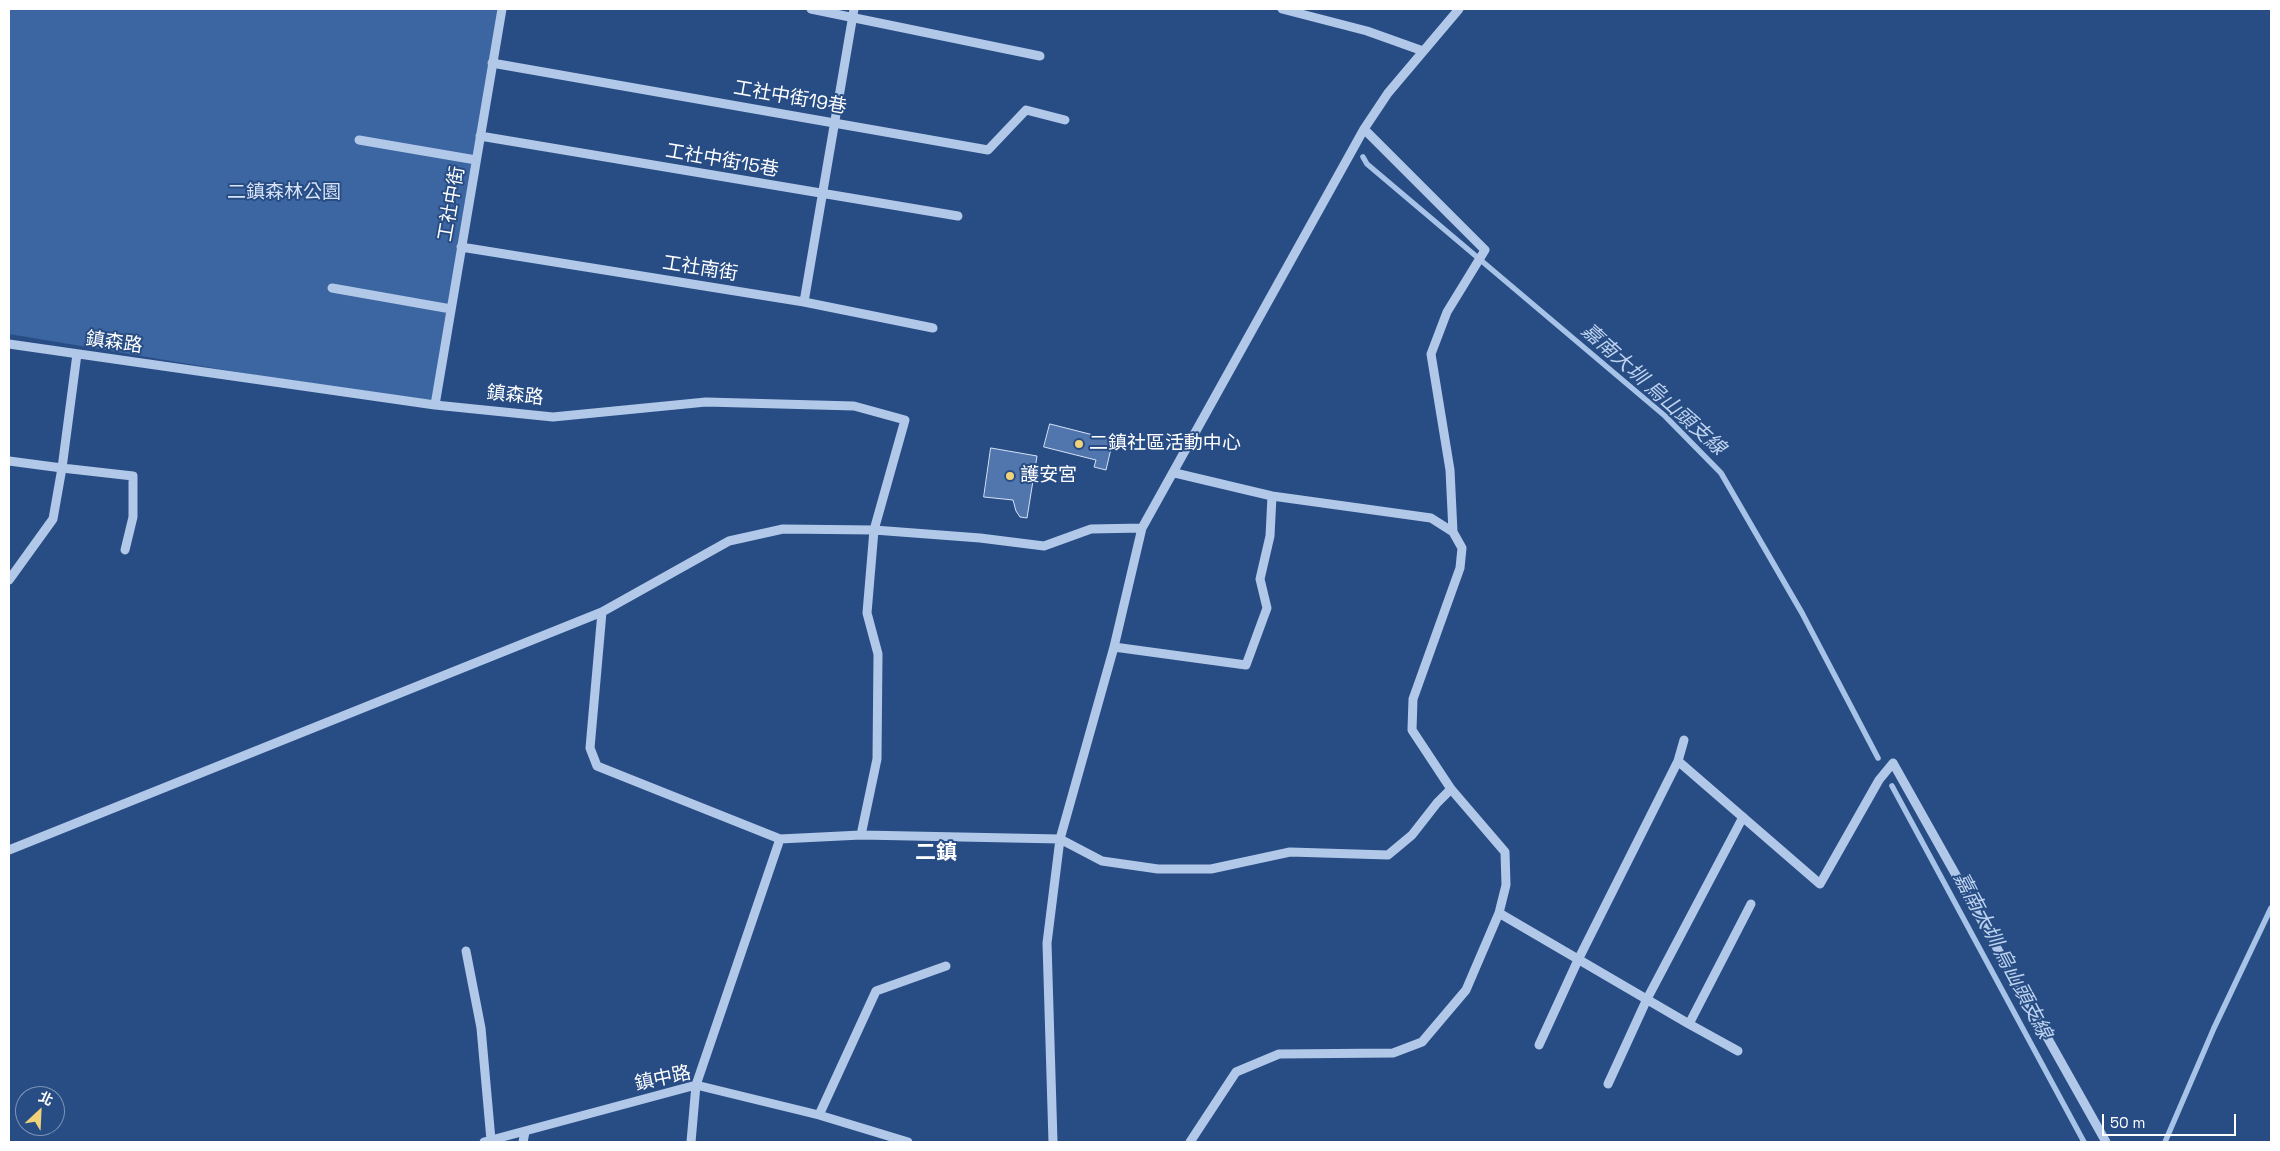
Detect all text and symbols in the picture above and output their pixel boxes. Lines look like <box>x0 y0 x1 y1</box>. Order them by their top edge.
street label: 工社中街19巷 <box>732 77 848 119</box>
street label: 工社中街15巷 <box>664 140 780 182</box>
street label: 工社中街 <box>434 165 470 243</box>
park label: 二鎮森林公園 <box>227 182 341 204</box>
street label: 工社南街 <box>661 252 739 286</box>
water label: 嘉南大圳 烏山頭支線 <box>1576 319 1730 461</box>
street label: 鎮森路 <box>84 328 144 358</box>
street label: 鎮森路 <box>485 382 545 410</box>
place label: 二鎮社區活動中心 <box>1089 433 1241 455</box>
marker: 二鎮社區活動中心 <box>1073 438 1085 450</box>
place label: 護安宮 <box>1020 465 1077 487</box>
marker: 護安宮 <box>1004 470 1016 482</box>
district label: 二鎮 <box>915 840 957 866</box>
water label: 嘉南大圳 烏山頭支線 <box>1948 869 2056 1043</box>
street label: 鎮中路 <box>633 1062 693 1096</box>
north arrow <box>15 1086 65 1136</box>
text: 北 <box>36 1087 56 1109</box>
scale bar <box>2105 1104 2239 1136</box>
text: 50 m <box>2110 1113 2145 1132</box>

